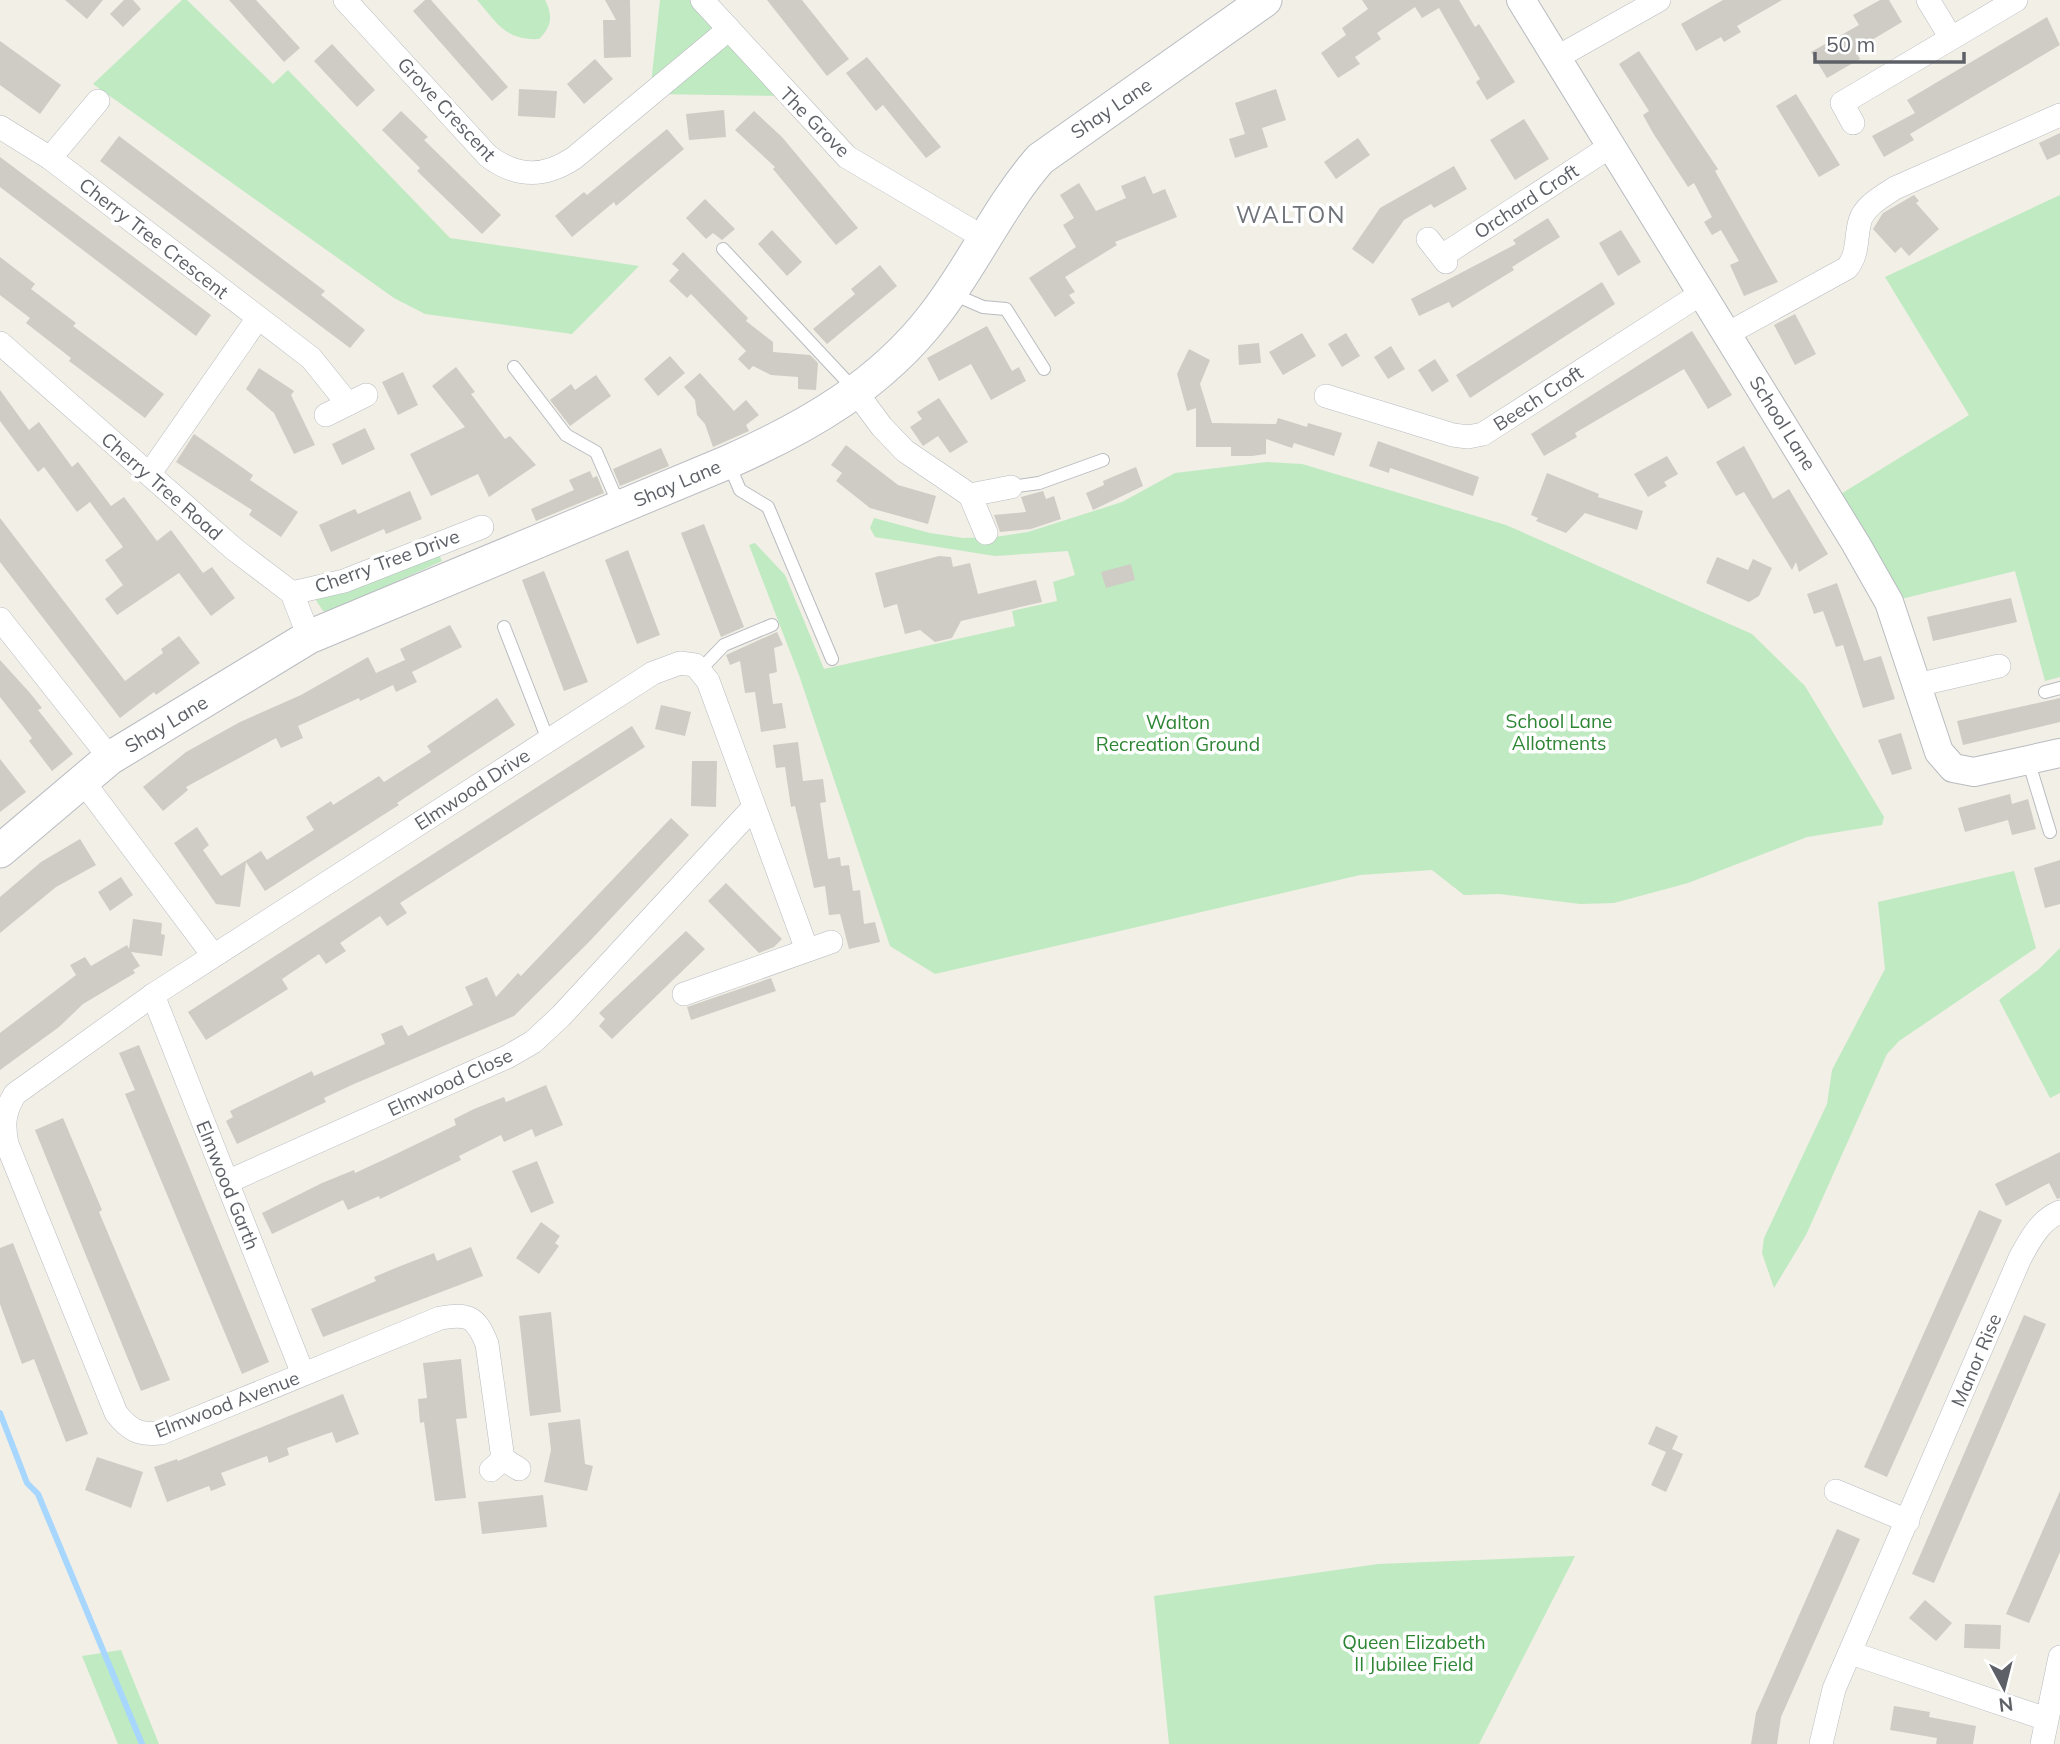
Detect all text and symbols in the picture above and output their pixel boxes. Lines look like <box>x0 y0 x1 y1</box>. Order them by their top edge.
scale bar <box>1815 21 1964 65</box>
text: 50 m <box>1826 31 1875 57</box>
street label: Grove Crescent <box>393 52 502 166</box>
street label: Shay Lane <box>1066 72 1156 144</box>
street label: The Grove <box>775 82 855 162</box>
street label: Orchard Croft <box>1469 158 1583 244</box>
street label: Cherry Tree Crescent <box>74 172 234 304</box>
district label: WALTON <box>1236 200 1346 229</box>
street label: Beech Croft <box>1489 360 1588 436</box>
street label: School Lane <box>1745 371 1821 475</box>
street label: Cherry Tree Road <box>96 427 228 545</box>
street label: Shay Lane <box>630 454 724 512</box>
street label: Cherry Tree Drive <box>311 524 463 598</box>
street label: Shay Lane <box>120 690 212 758</box>
park label: School Lane Allotments <box>1506 709 1612 755</box>
park label: Walton Recreation Ground <box>1096 710 1260 756</box>
street label: Elmwood Drive <box>410 743 534 835</box>
street label: Elmwood Close <box>384 1043 516 1121</box>
street label: Elmwood Garth <box>191 1117 265 1253</box>
street label: Manor Rise <box>1946 1310 2006 1410</box>
street label: Elmwood Avenue <box>151 1365 303 1443</box>
park label: Queen Elizabeth II Jubilee Field <box>1342 1630 1486 1676</box>
north arrow <box>1969 1653 2039 1723</box>
text: N <box>1997 1692 2015 1718</box>

